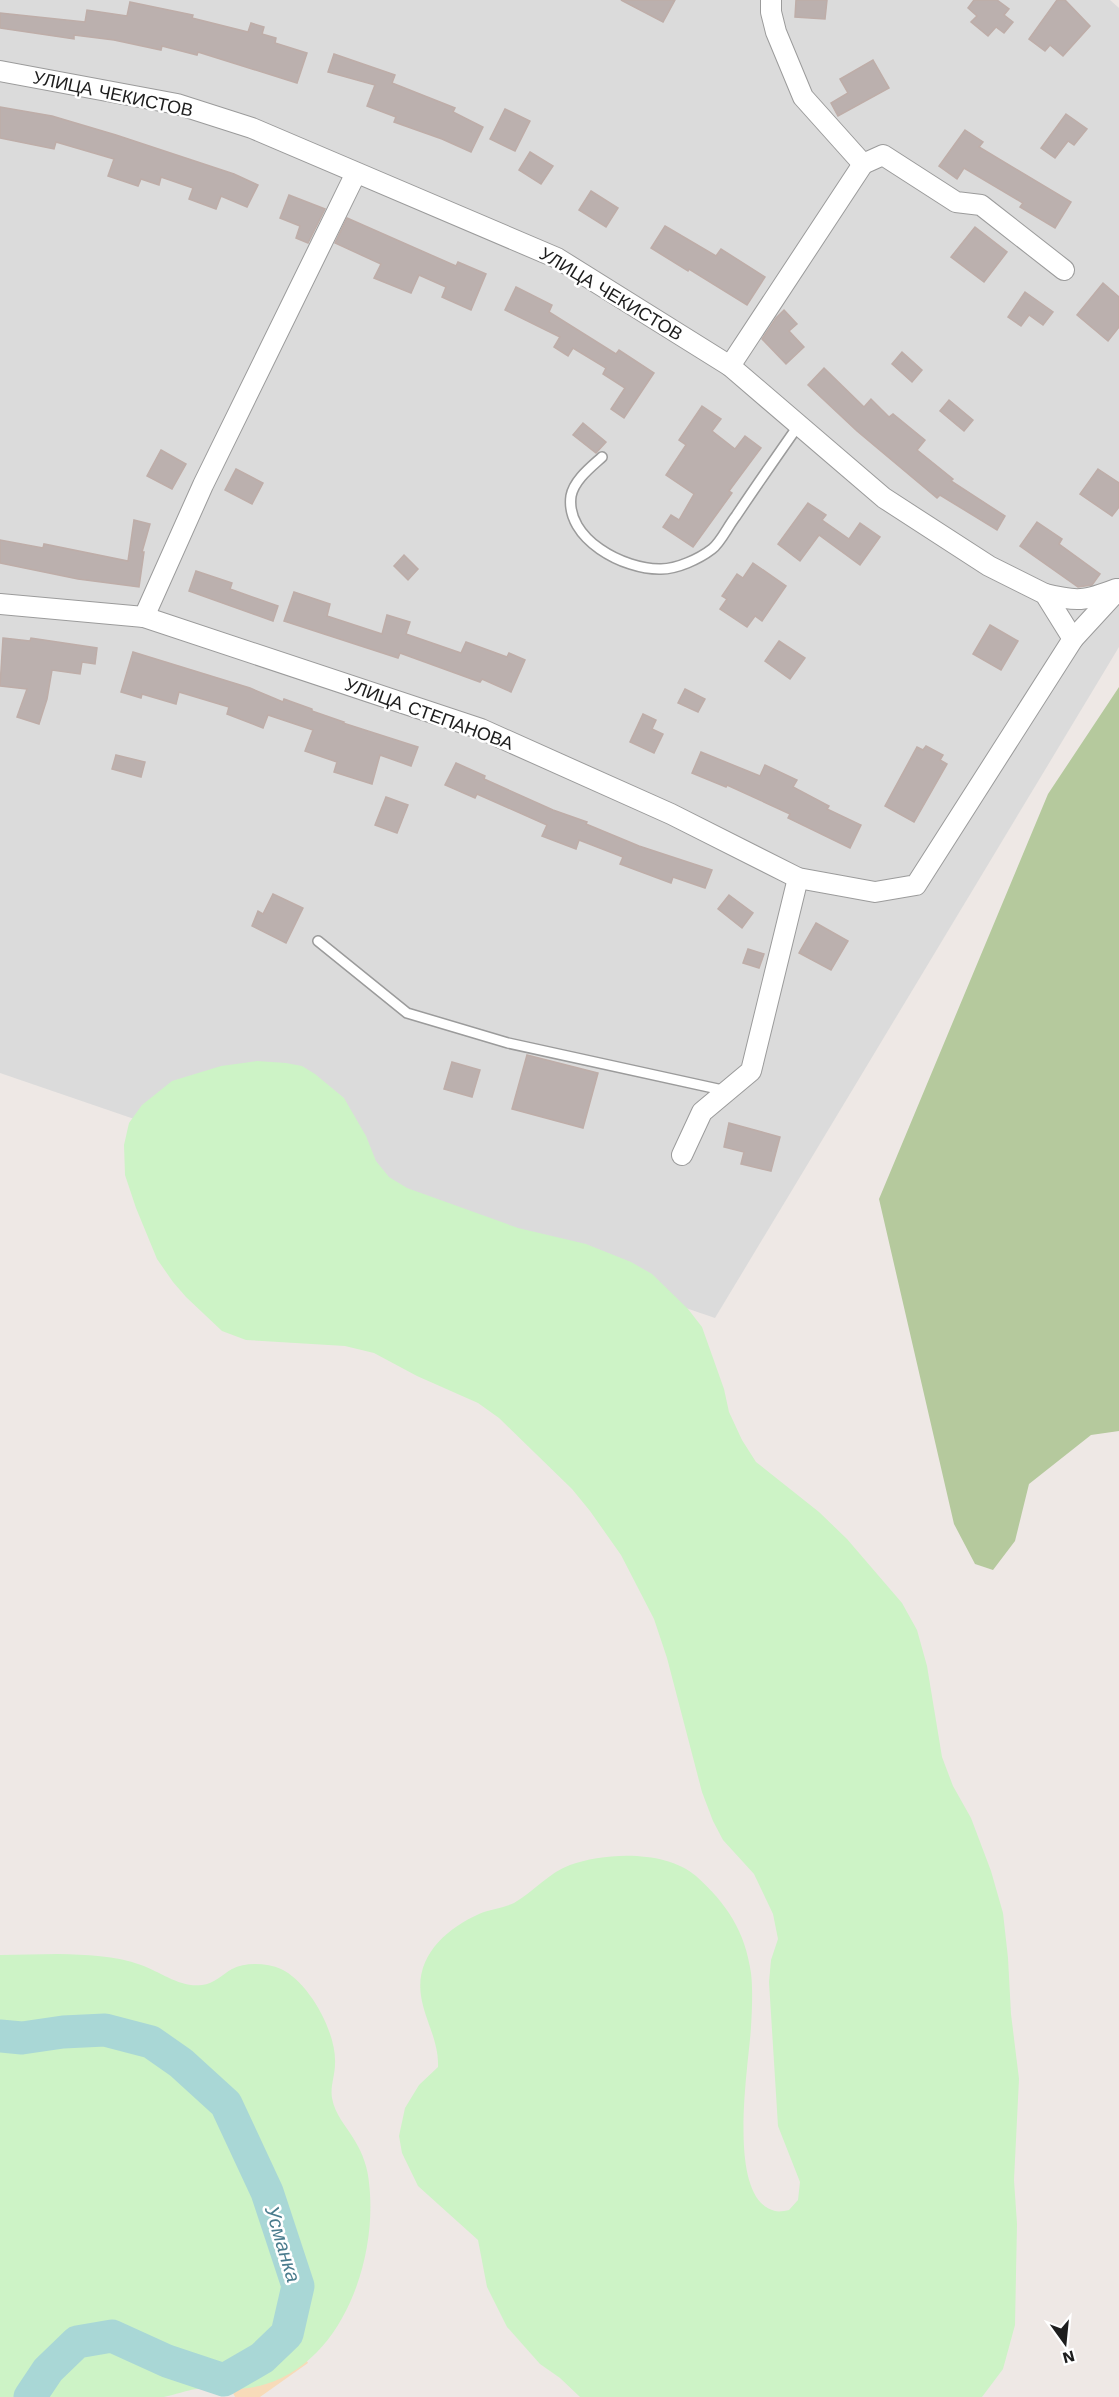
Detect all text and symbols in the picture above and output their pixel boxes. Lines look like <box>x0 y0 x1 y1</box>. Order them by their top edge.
street label: УЛИЦА ЧЕКИСТОВ <box>31 66 195 121</box>
street label: УЛИЦА ЧЕКИСТОВ <box>536 243 687 345</box>
street label: УЛИЦА СТЕПАНОВА <box>342 673 516 754</box>
water label: Усманка <box>260 2202 306 2285</box>
north arrow <box>1035 2313 1095 2373</box>
text: N <box>1061 2346 1077 2368</box>

